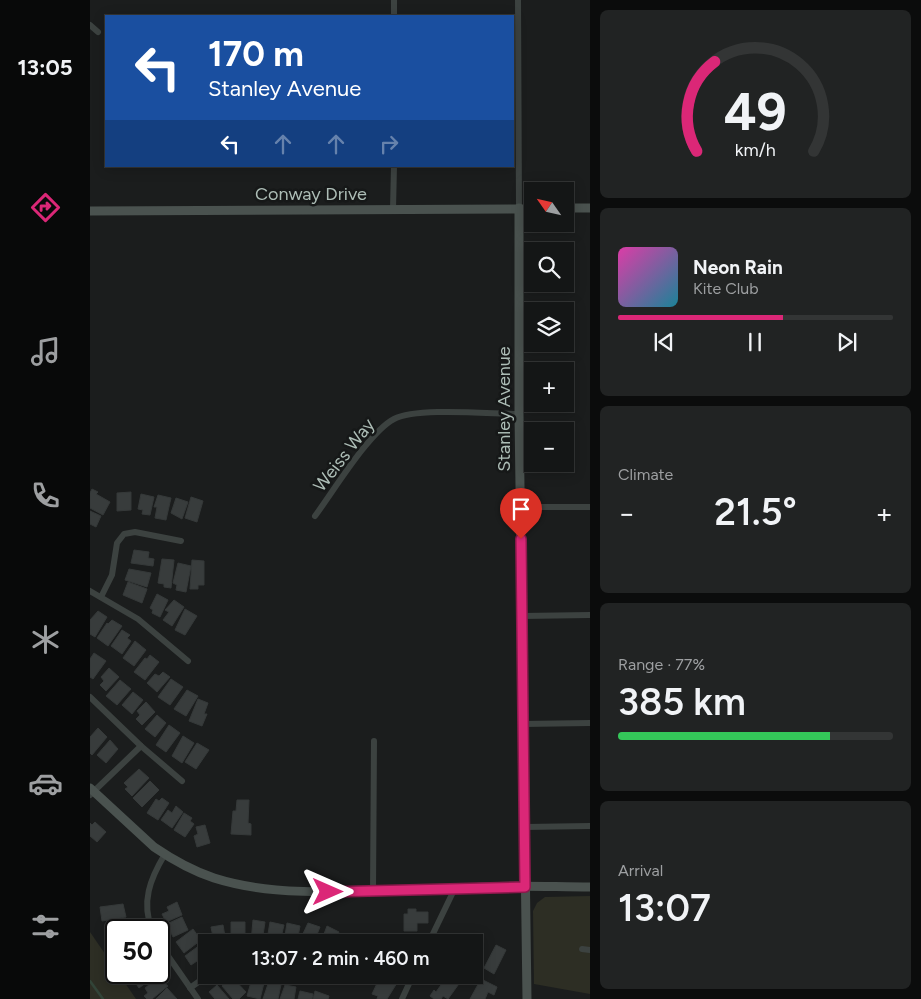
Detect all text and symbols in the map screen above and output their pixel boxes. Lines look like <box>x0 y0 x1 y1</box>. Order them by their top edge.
text: 170 m <box>208 33 304 75</box>
icon: left <box>125 35 190 100</box>
text: 13:05 <box>17 54 73 81</box>
text: Stanley Avenue <box>208 75 361 102</box>
text: 49 <box>724 81 787 143</box>
icon: left <box>216 130 244 158</box>
icon: ahead <box>269 130 297 158</box>
icon: ahead <box>322 130 350 158</box>
icon: right <box>375 130 403 158</box>
text: km/h <box>735 139 776 160</box>
north arrow <box>524 182 574 232</box>
map controls <box>524 182 574 472</box>
street label: Conway Drive <box>255 183 367 205</box>
icon: directions <box>28 190 63 225</box>
button: search <box>524 242 574 292</box>
text: Neon Rain <box>693 256 783 279</box>
text: Kite Club <box>693 279 759 298</box>
button: layers <box>524 302 574 352</box>
icon: previous <box>650 328 678 356</box>
icon: pause <box>741 328 769 356</box>
icon: next <box>833 328 861 356</box>
icon: music <box>28 334 63 369</box>
street label: Stanley Avenue <box>493 346 515 472</box>
button: + <box>524 362 574 412</box>
street label: Weiss Way <box>309 414 380 496</box>
button: − <box>524 422 574 472</box>
text: Climate <box>618 465 673 484</box>
icon: phone <box>28 478 63 513</box>
pin <box>500 488 542 539</box>
text: 21.5° <box>714 489 797 535</box>
icon: arrive <box>507 495 535 523</box>
text: − <box>618 496 635 530</box>
text: + <box>876 496 893 530</box>
icon: climate <box>28 622 63 657</box>
text: Range · 77% <box>618 655 705 674</box>
text: 385 km <box>618 679 746 725</box>
icon: car <box>28 766 63 801</box>
text: Arrival <box>618 861 663 880</box>
position arrow <box>301 865 353 917</box>
text: 13:07 <box>618 885 711 931</box>
icon: filters <box>28 909 63 944</box>
speed limit sign: 50 <box>105 919 170 984</box>
text: 13:07 · 2 min · 460 m <box>252 947 429 970</box>

